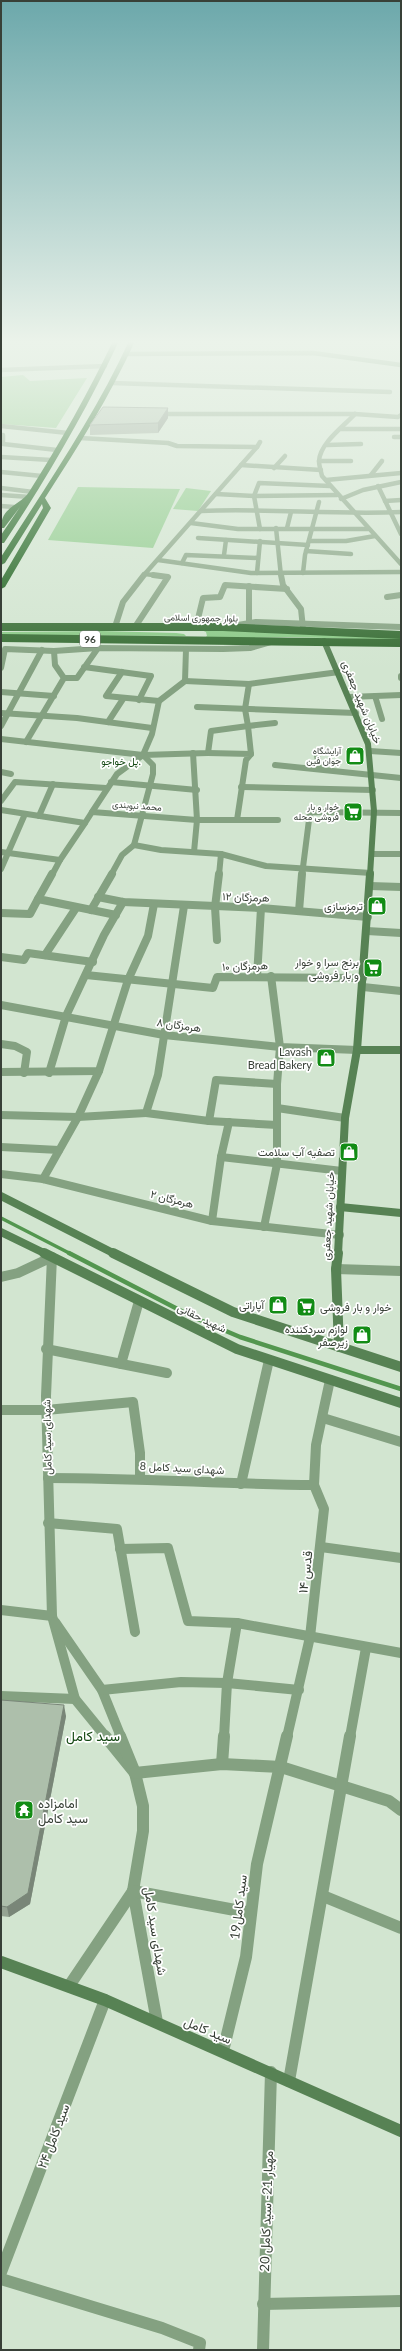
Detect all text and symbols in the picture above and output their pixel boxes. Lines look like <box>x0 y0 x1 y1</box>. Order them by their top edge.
street label: بلوار جمهوری اسلامی <box>164 611 238 625</box>
road number: 96 <box>80 631 100 647</box>
street label: خیابان شهید جعفری <box>339 658 385 746</box>
place label: آرایشگاه جوان فین <box>306 745 342 767</box>
shop icon: آرایشگاه جوان فین <box>344 745 366 767</box>
district label: پل خواجو. <box>101 755 141 769</box>
street label: محمد نبوبندی <box>112 798 162 814</box>
place label: خوار و بار فروشی محله <box>294 801 339 823</box>
supermarket icon: خوار و بار فروشی محله <box>342 801 364 823</box>
street label: هرمزگان ۱۲ <box>222 889 270 905</box>
shop icon: ترمزسازی <box>366 895 388 917</box>
place label: ترمزسازی <box>324 899 364 913</box>
place label: برنج سرا و خوار و بار فروشی <box>294 955 359 982</box>
supermarket icon: برنج سرا و خوار و بار فروشی <box>362 957 384 979</box>
street label: هرمزگان ۱۰ <box>222 958 269 974</box>
street label: هرمزگان ۸ <box>156 1015 202 1035</box>
place label: Lavash Bread Bakery <box>248 1045 312 1071</box>
shop icon: Lavash Bread Bakery <box>315 1047 337 1069</box>
shop icon: تصفیه آب سلامت <box>338 1141 360 1163</box>
place label: تصفیه آب سلامت <box>258 1145 336 1159</box>
street label: خیابان شهید جعفری <box>319 1171 337 1261</box>
street label: هرمزگان ۲ <box>149 1187 195 1211</box>
shop icon: آپاراتی <box>267 1294 289 1316</box>
supermarket icon: خوار و بار فروشی <box>295 1296 317 1318</box>
place label: آپاراتی <box>239 1298 265 1313</box>
street label: شهید حقانی <box>175 1300 229 1336</box>
place label: خوار و بار فروشی <box>320 1300 392 1314</box>
place label: لوازم سردکننده زیرصفر <box>285 1322 348 1349</box>
shop icon: لوازم سردکننده زیرصفر <box>351 1324 373 1346</box>
street label: شهدای سید کامل <box>39 1399 55 1475</box>
street label: شهدای سید کامل 8 <box>139 1459 225 1477</box>
street label: قدس ۱۴ <box>294 1550 317 1594</box>
district label: سید کامل <box>66 1727 120 1745</box>
place label: امامزاده سید کامل <box>38 1795 88 1827</box>
temple icon: امامزاده سید کامل <box>13 1799 35 1821</box>
street label: سید کامل19 <box>226 1874 251 1940</box>
street label: شهدای سید کامل <box>140 1886 171 1976</box>
street label: سید کامل <box>181 2013 234 2048</box>
street label: سید کامل ۲۴ <box>33 2102 74 2171</box>
street label: مهیار 21- سید کامل 20 <box>256 2150 277 2272</box>

